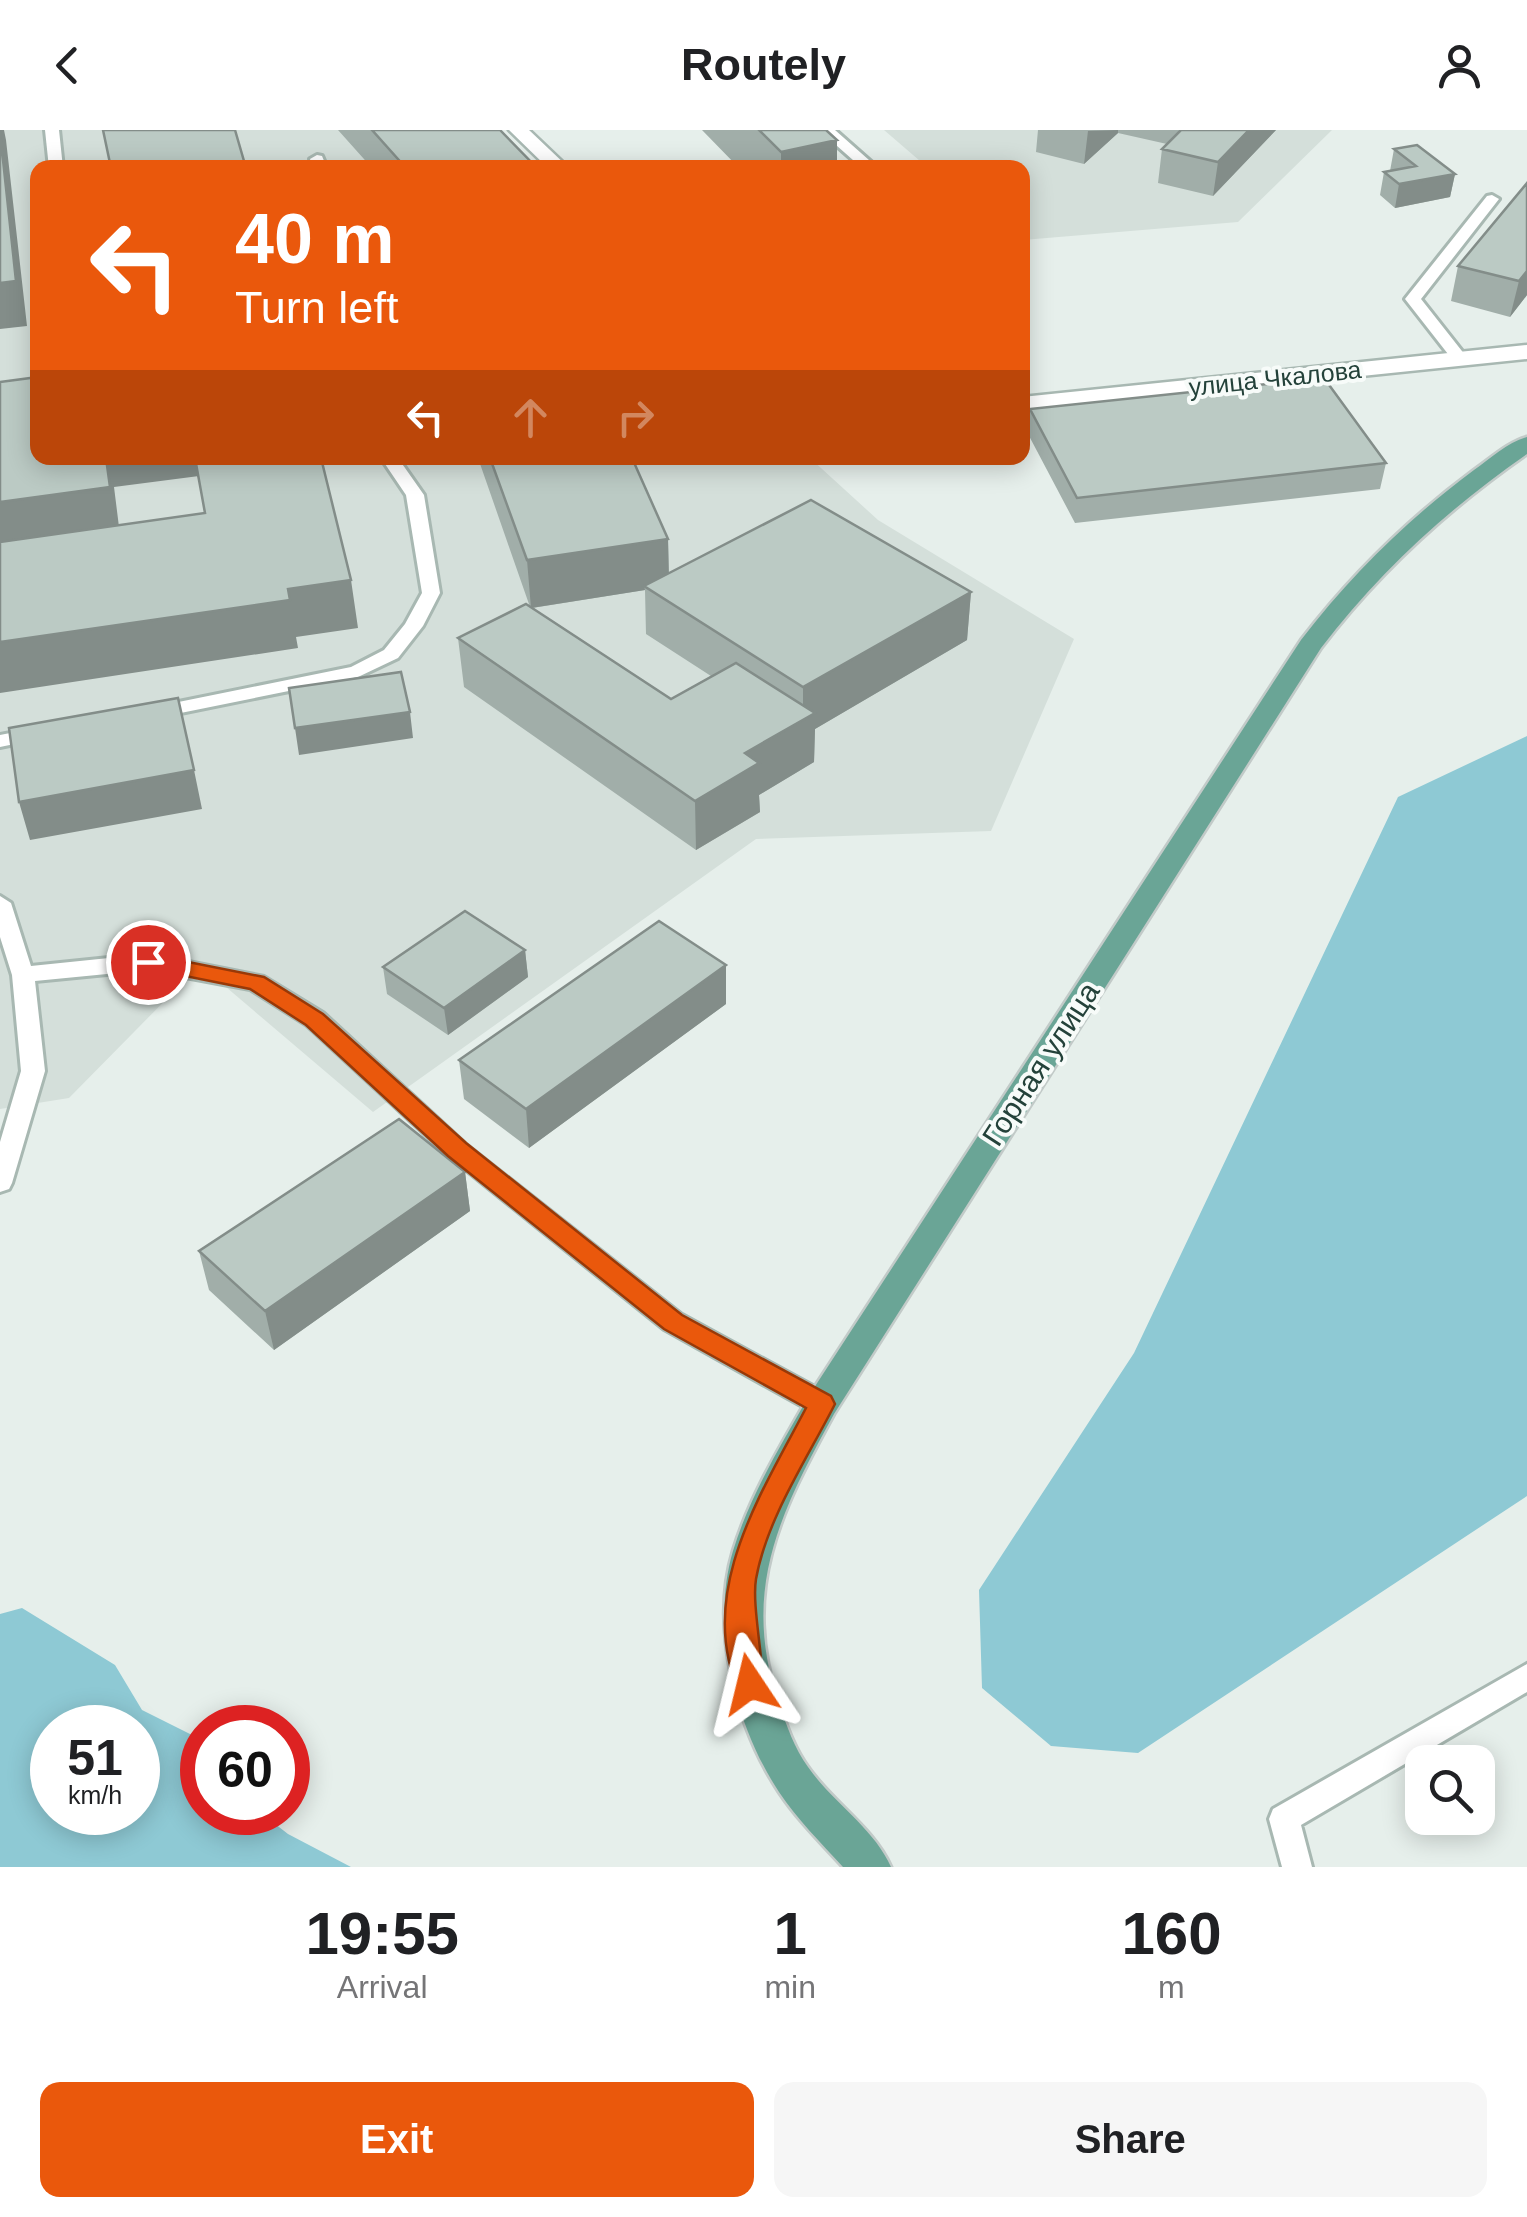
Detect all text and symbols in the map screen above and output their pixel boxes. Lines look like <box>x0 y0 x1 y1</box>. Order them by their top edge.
icon: back <box>40 38 95 93</box>
icon: person <box>1432 38 1487 93</box>
text: Routely <box>681 39 846 90</box>
icon: left <box>70 200 200 330</box>
text: 40 m <box>235 200 395 278</box>
text: Turn left <box>235 282 398 333</box>
street label: улица Чкалова <box>1187 355 1363 401</box>
icon: left <box>398 390 453 445</box>
icon: ahead <box>503 390 558 445</box>
icon: right <box>608 390 663 445</box>
pin <box>106 920 191 1005</box>
icon: arrive <box>121 935 176 990</box>
street label: Горная улица <box>976 976 1106 1152</box>
position arrow <box>698 1632 802 1736</box>
speed limit sign: 60 <box>180 1705 310 1835</box>
text: 51 <box>67 1730 123 1786</box>
map controls <box>1405 1745 1495 1835</box>
button: search <box>1405 1745 1495 1835</box>
text: km/h <box>68 1781 122 1809</box>
text: 19:55 <box>305 1900 459 1967</box>
text: 1 <box>773 1900 807 1967</box>
text: 160 <box>1121 1900 1222 1967</box>
text: Arrival <box>337 1969 428 2005</box>
text: min <box>764 1969 816 2005</box>
text: m <box>1158 1969 1185 2005</box>
button: Exit <box>40 2082 754 2197</box>
button: Share <box>774 2082 1487 2197</box>

